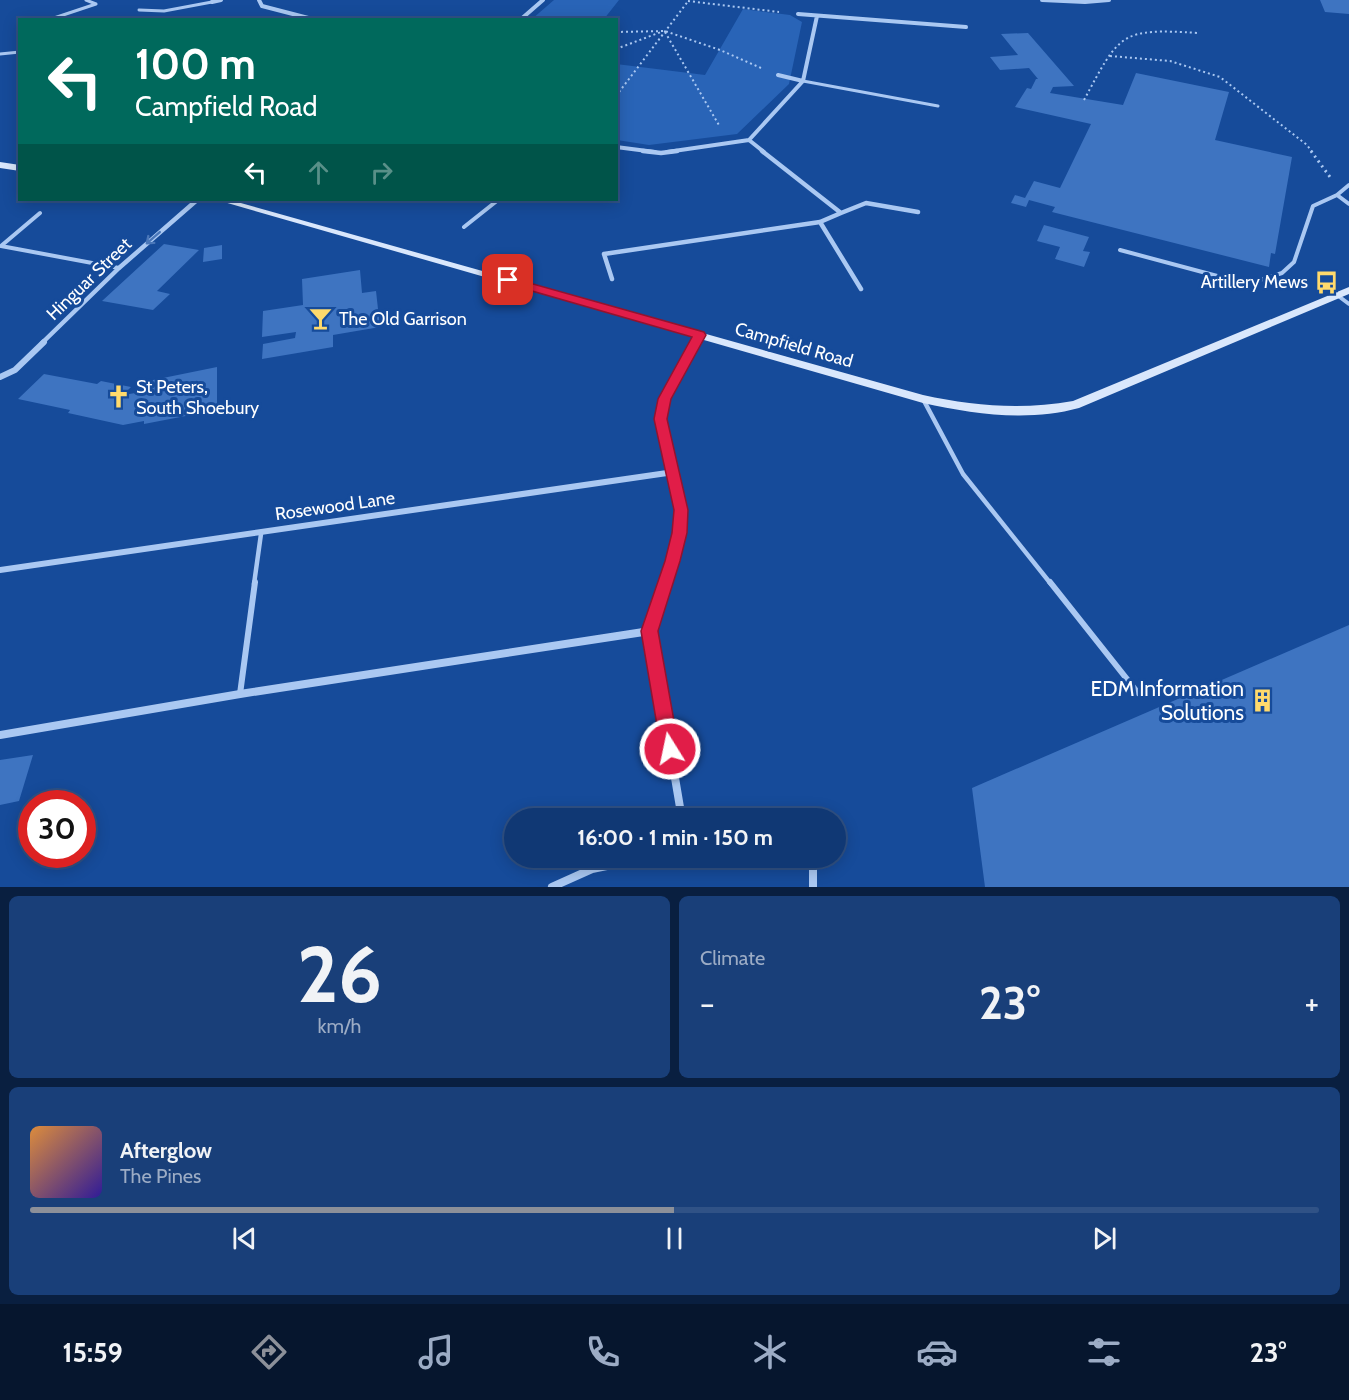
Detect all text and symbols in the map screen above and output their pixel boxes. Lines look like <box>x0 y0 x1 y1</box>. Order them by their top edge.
text: 100 m <box>135 38 256 90</box>
icon: left <box>36 42 114 120</box>
text: Campfield Road <box>135 90 318 123</box>
icon: left <box>239 156 272 189</box>
icon: ahead <box>302 156 335 189</box>
icon: right <box>365 156 398 189</box>
one-way arrow <box>146 231 161 245</box>
street label: Hinguar Street <box>42 233 136 325</box>
pin <box>482 254 533 305</box>
icon: arrive <box>491 263 524 296</box>
bus stop icon: Artillery Mews <box>1313 269 1339 295</box>
place label: Artillery Mews <box>1201 271 1308 293</box>
bar icon: The Old Garrison <box>308 306 334 332</box>
place label: The Old Garrison <box>339 308 467 330</box>
street label: Campfield Road <box>732 318 856 372</box>
place label: St Peters, South Shoebury <box>136 376 259 419</box>
church icon: St Peters, South Shoebury <box>105 384 131 410</box>
street label: Rosewood Lane <box>274 487 396 525</box>
place label: EDM Information Solutions <box>1091 676 1244 725</box>
building icon: EDM Information Solutions <box>1249 687 1275 713</box>
position arrow <box>638 717 702 781</box>
speed limit sign: 30 <box>18 790 96 868</box>
text: 16:00 · 1 min · 150 m <box>577 824 773 851</box>
text: 26 <box>297 927 382 1022</box>
text: Climate <box>700 946 765 970</box>
text: 23° <box>979 976 1040 1030</box>
text: − <box>700 983 715 1023</box>
text: + <box>1304 983 1319 1023</box>
text: km/h <box>318 1014 361 1038</box>
text: Afterglow <box>120 1137 212 1164</box>
text: The Pines <box>120 1164 201 1188</box>
icon: previous <box>228 1222 261 1255</box>
icon: pause <box>658 1222 691 1255</box>
icon: next <box>1088 1222 1121 1255</box>
icon: directions <box>248 1331 290 1373</box>
icon: music <box>415 1331 457 1373</box>
icon: phone <box>582 1331 624 1373</box>
icon: climate <box>749 1331 791 1373</box>
icon: car <box>916 1331 958 1373</box>
icon: filters <box>1083 1331 1125 1373</box>
text: 15:59 <box>63 1336 123 1369</box>
text: 23° <box>1250 1336 1286 1369</box>

